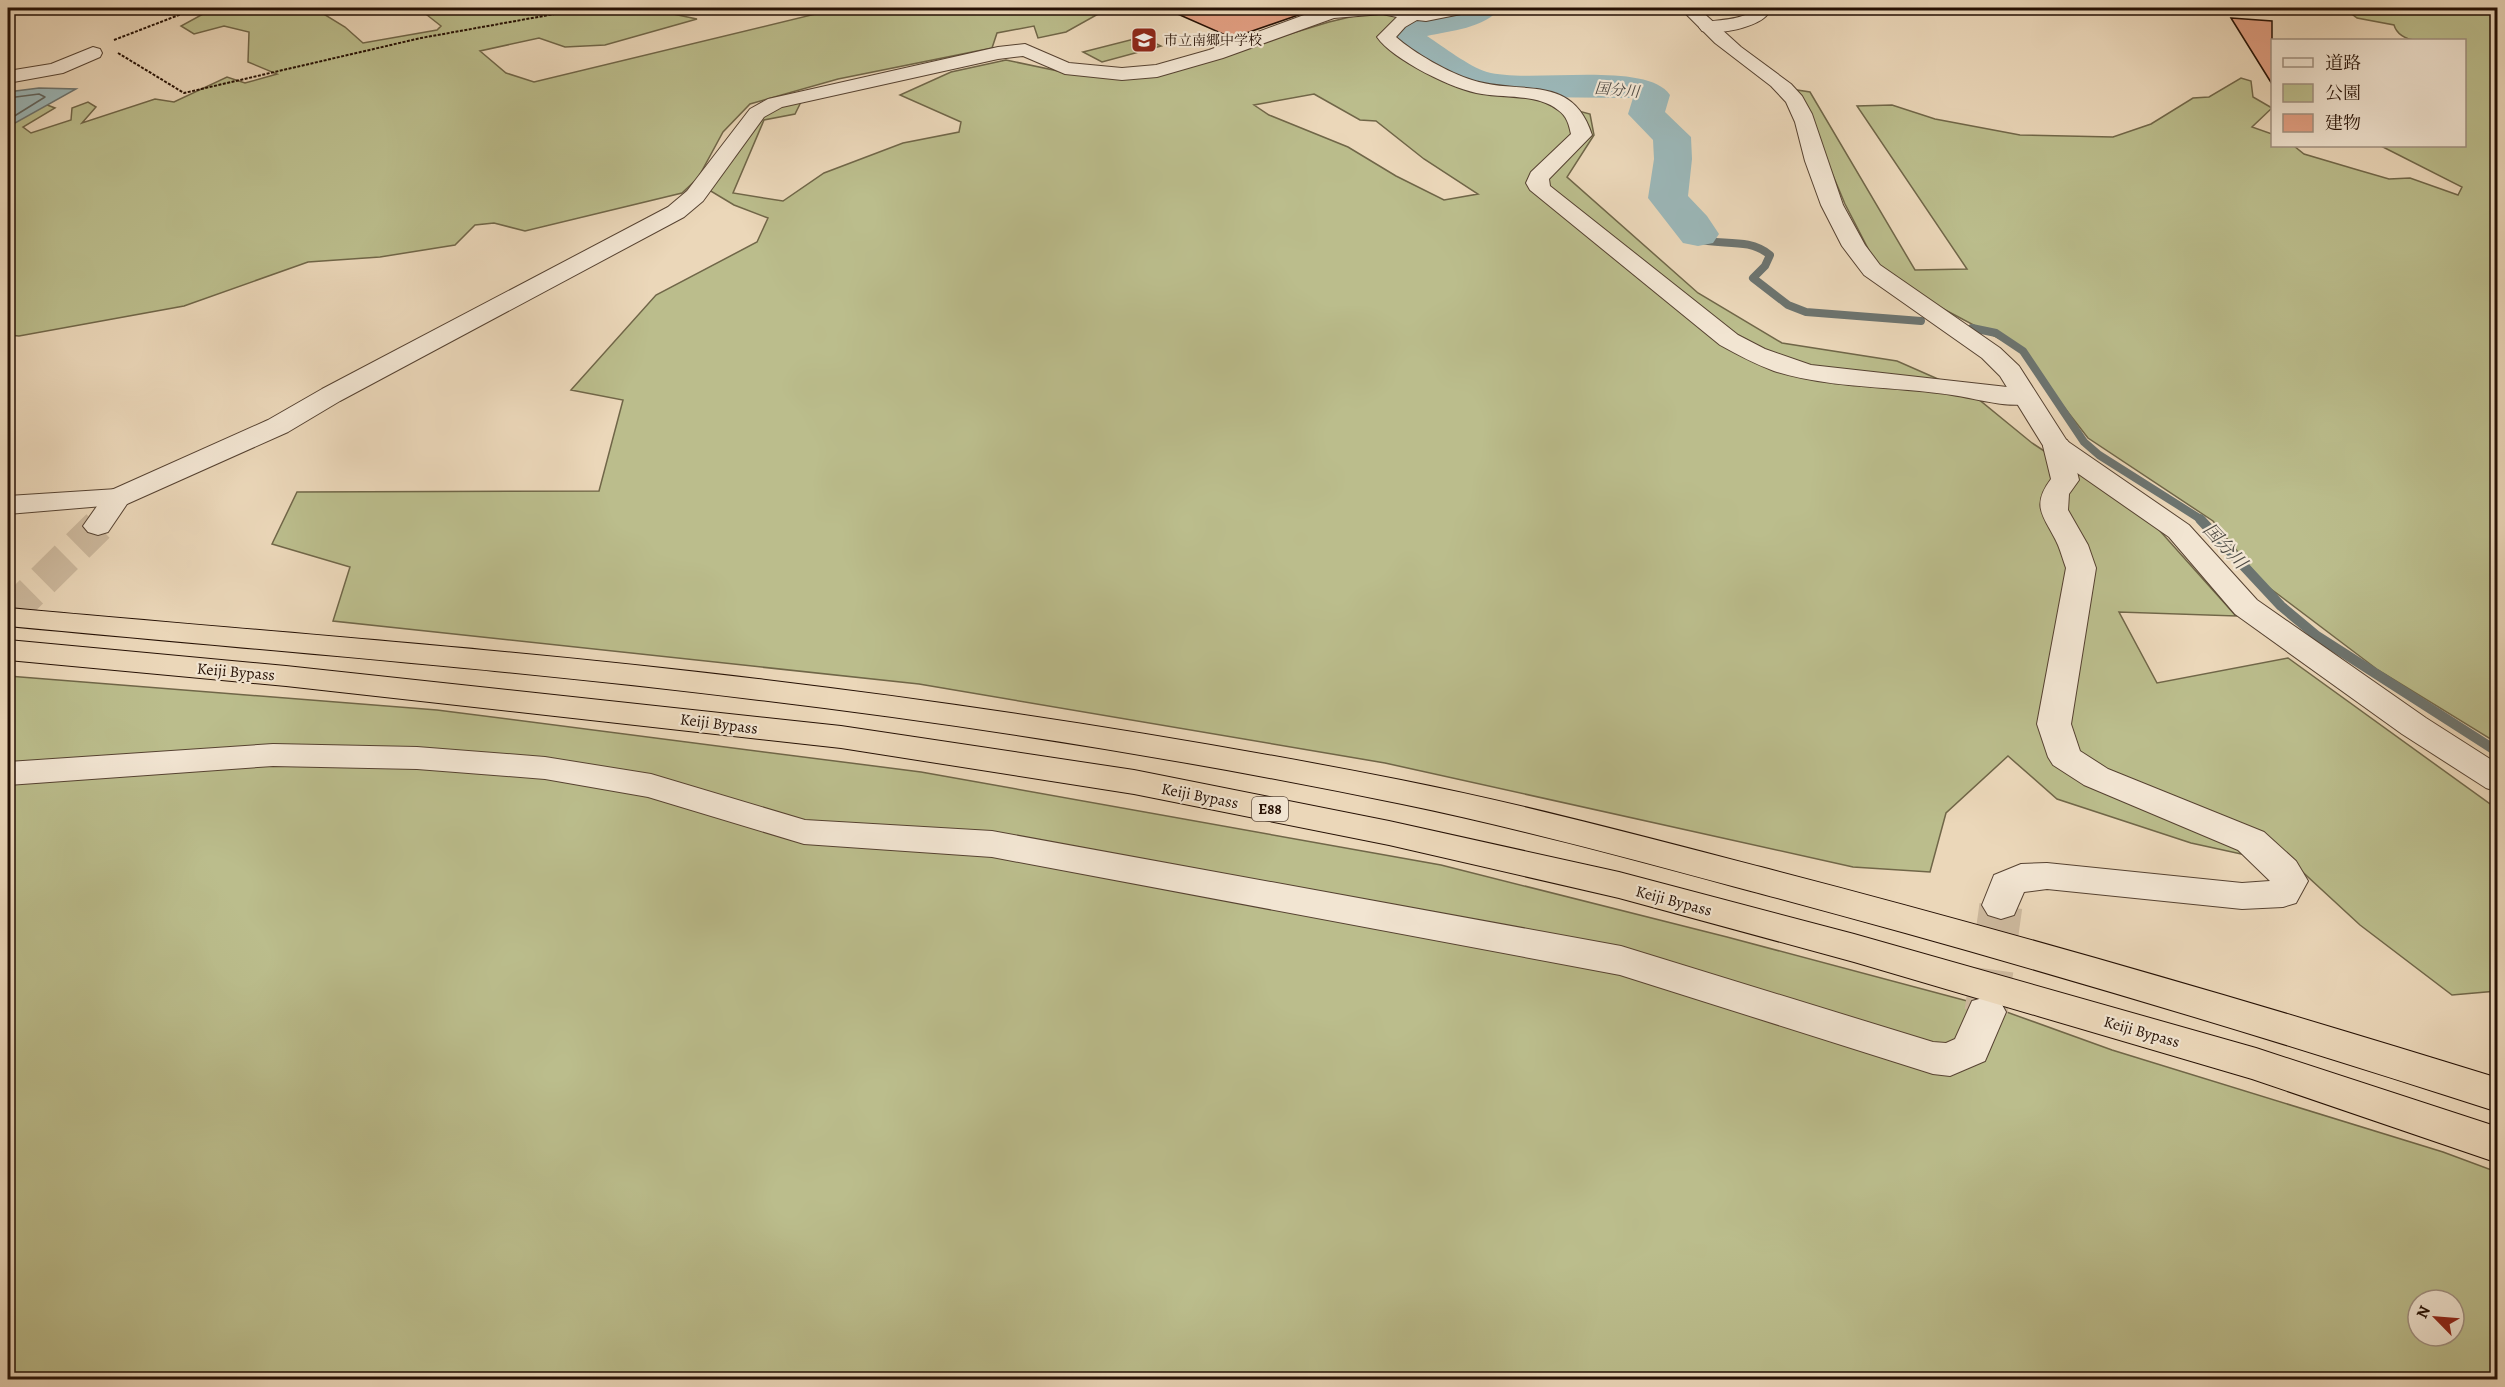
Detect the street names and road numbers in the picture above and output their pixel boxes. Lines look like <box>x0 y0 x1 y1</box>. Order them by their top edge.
street label: Keiji Bypass <box>196 658 276 686</box>
street label: Keiji Bypass <box>679 708 759 740</box>
street label: Keiji Bypass <box>1159 778 1240 814</box>
road number: E88 <box>1252 797 1288 821</box>
street label: Keiji Bypass <box>1633 880 1714 922</box>
street label: Keiji Bypass <box>2101 1011 2182 1053</box>

